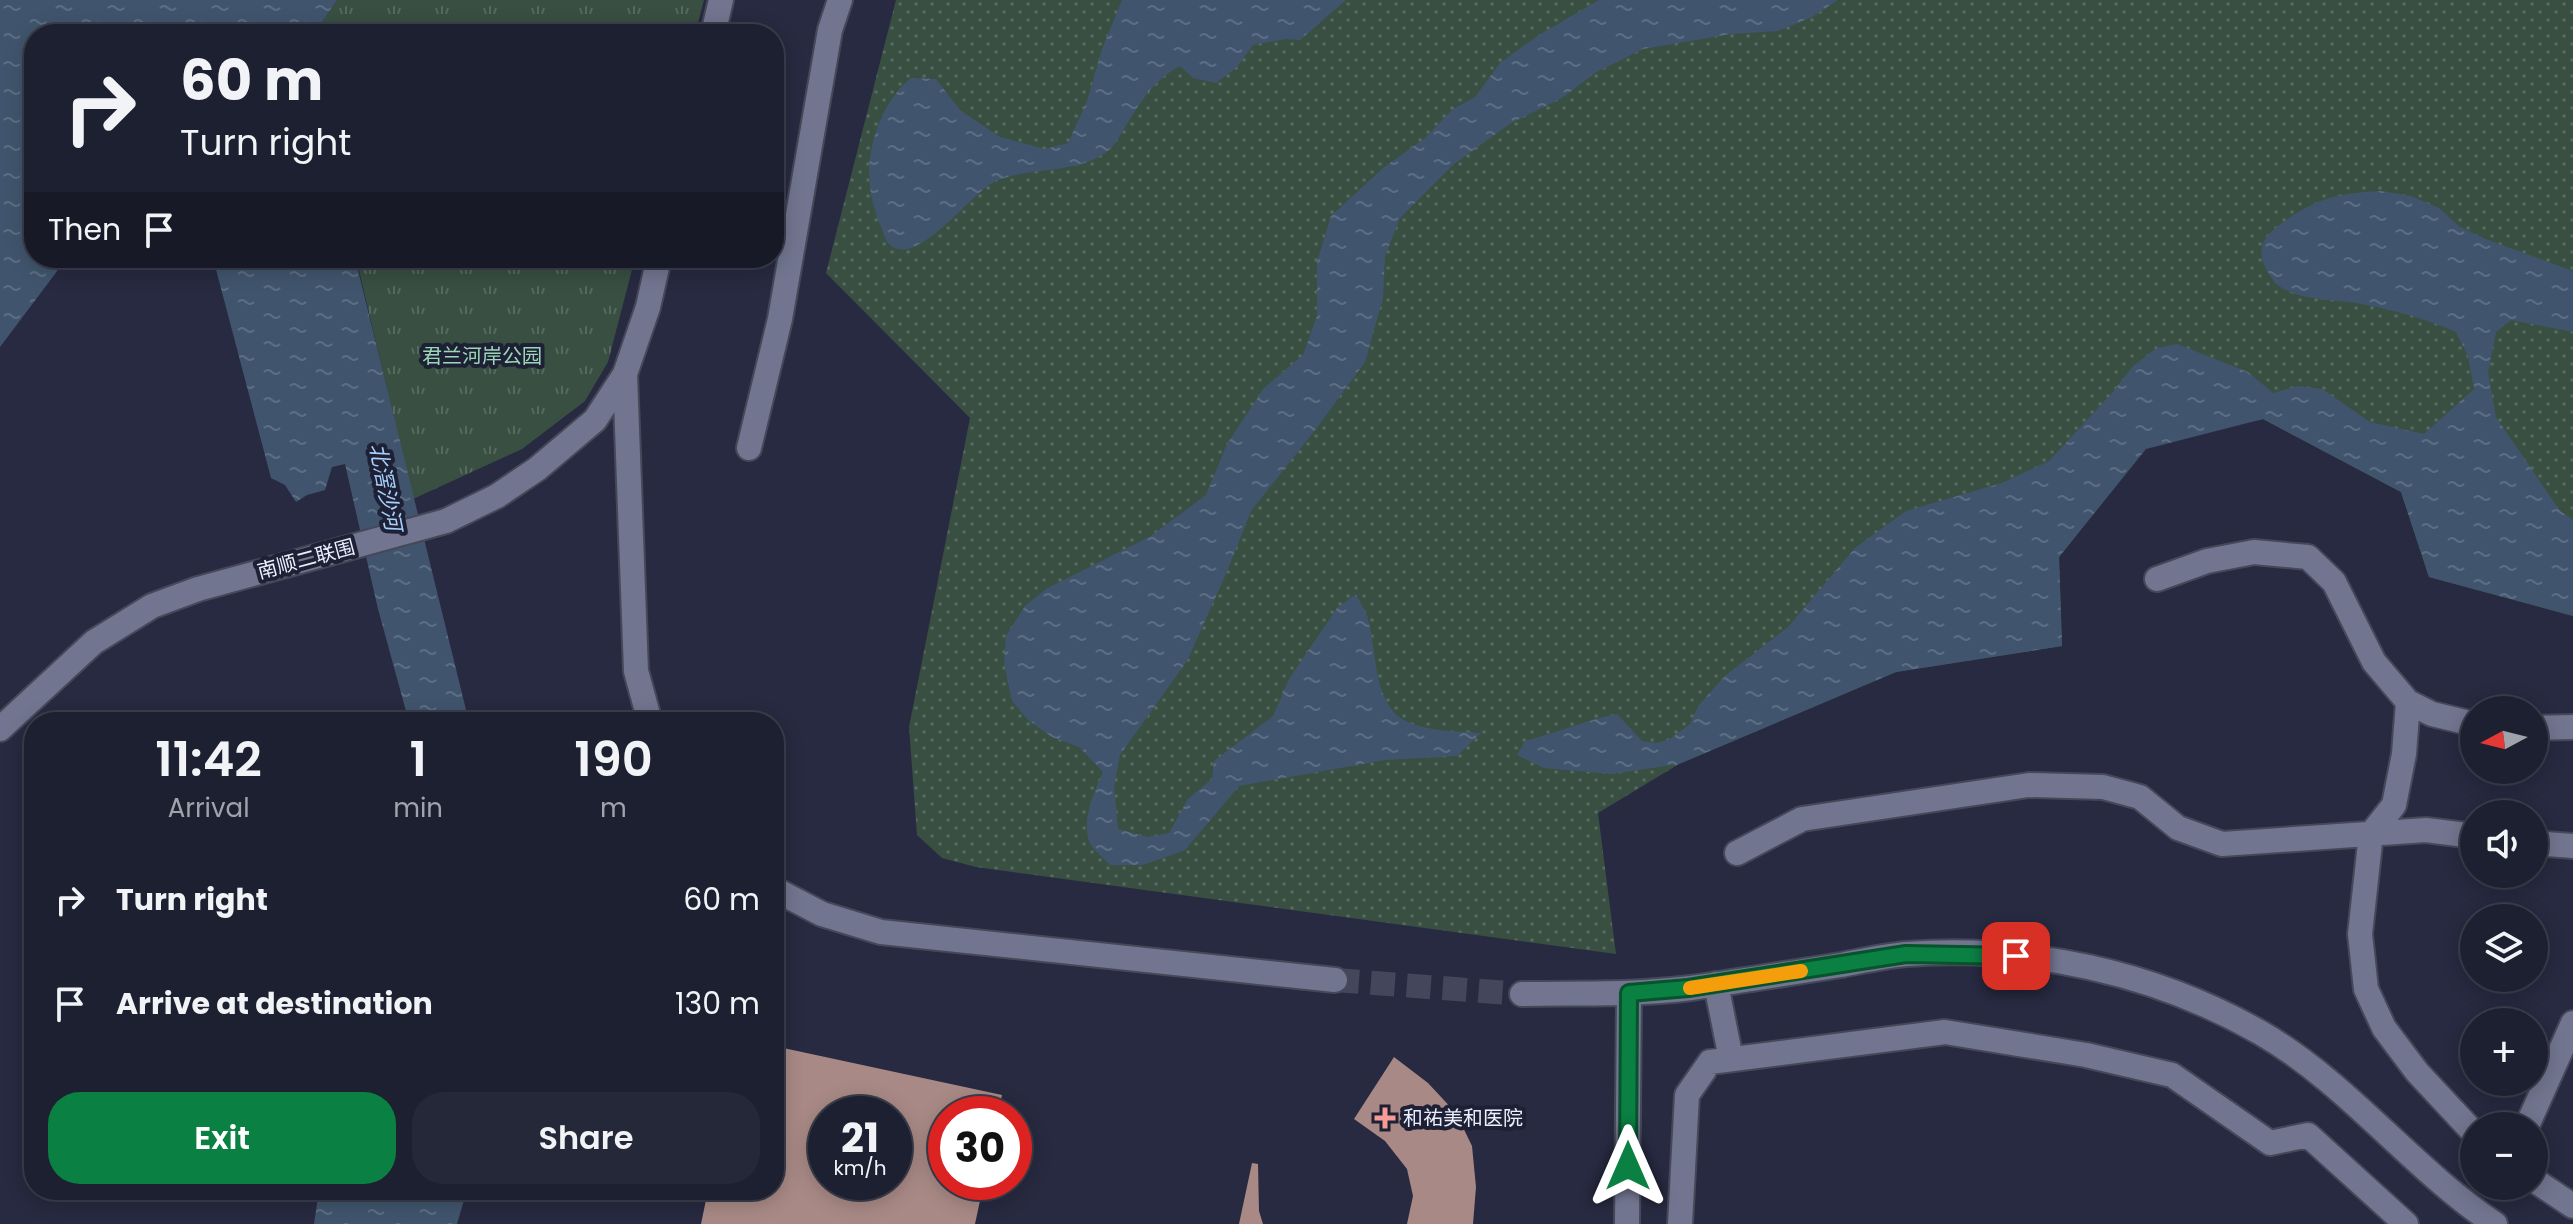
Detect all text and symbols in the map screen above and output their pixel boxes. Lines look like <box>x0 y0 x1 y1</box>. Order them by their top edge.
text: 60 m <box>180 41 323 120</box>
icon: right <box>48 56 152 160</box>
text: Turn right <box>180 117 351 168</box>
text: Then <box>48 208 121 251</box>
icon: arrive <box>137 208 181 252</box>
park label: 君兰河岸公园 <box>422 342 542 370</box>
water label: 北滘沙河 <box>362 441 410 537</box>
street label: 南顺二联围 <box>254 533 358 585</box>
north arrow <box>2460 696 2548 784</box>
map controls <box>2460 696 2548 1200</box>
text: 11:42 <box>155 726 262 793</box>
text: 1 <box>409 726 427 793</box>
text: 190 <box>574 726 653 793</box>
text: Arrival <box>168 790 250 826</box>
text: min <box>393 790 443 826</box>
text: m <box>600 790 627 826</box>
button: sound <box>2460 800 2548 888</box>
icon: right <box>48 878 92 922</box>
text: Turn right <box>116 878 268 921</box>
text: 60 m <box>683 878 760 921</box>
button: layers <box>2460 904 2548 992</box>
pin <box>1982 922 2050 990</box>
icon: arrive <box>1994 934 2038 978</box>
icon: arrive <box>48 982 92 1026</box>
text: Arrive at destination <box>116 982 433 1025</box>
text: 130 m <box>675 982 760 1025</box>
button: + <box>2460 1008 2548 1096</box>
button: Exit <box>48 1092 396 1184</box>
button: Share <box>412 1092 760 1184</box>
speed limit sign: 30 <box>928 1096 1032 1200</box>
place label: 和祐美和医院 <box>1403 1104 1523 1132</box>
marker: 和祐美和医院 <box>1374 1107 1396 1129</box>
text: 21 <box>841 1110 879 1166</box>
button: − <box>2460 1112 2548 1200</box>
position arrow <box>1586 1124 1670 1208</box>
text: km/h <box>833 1154 887 1182</box>

